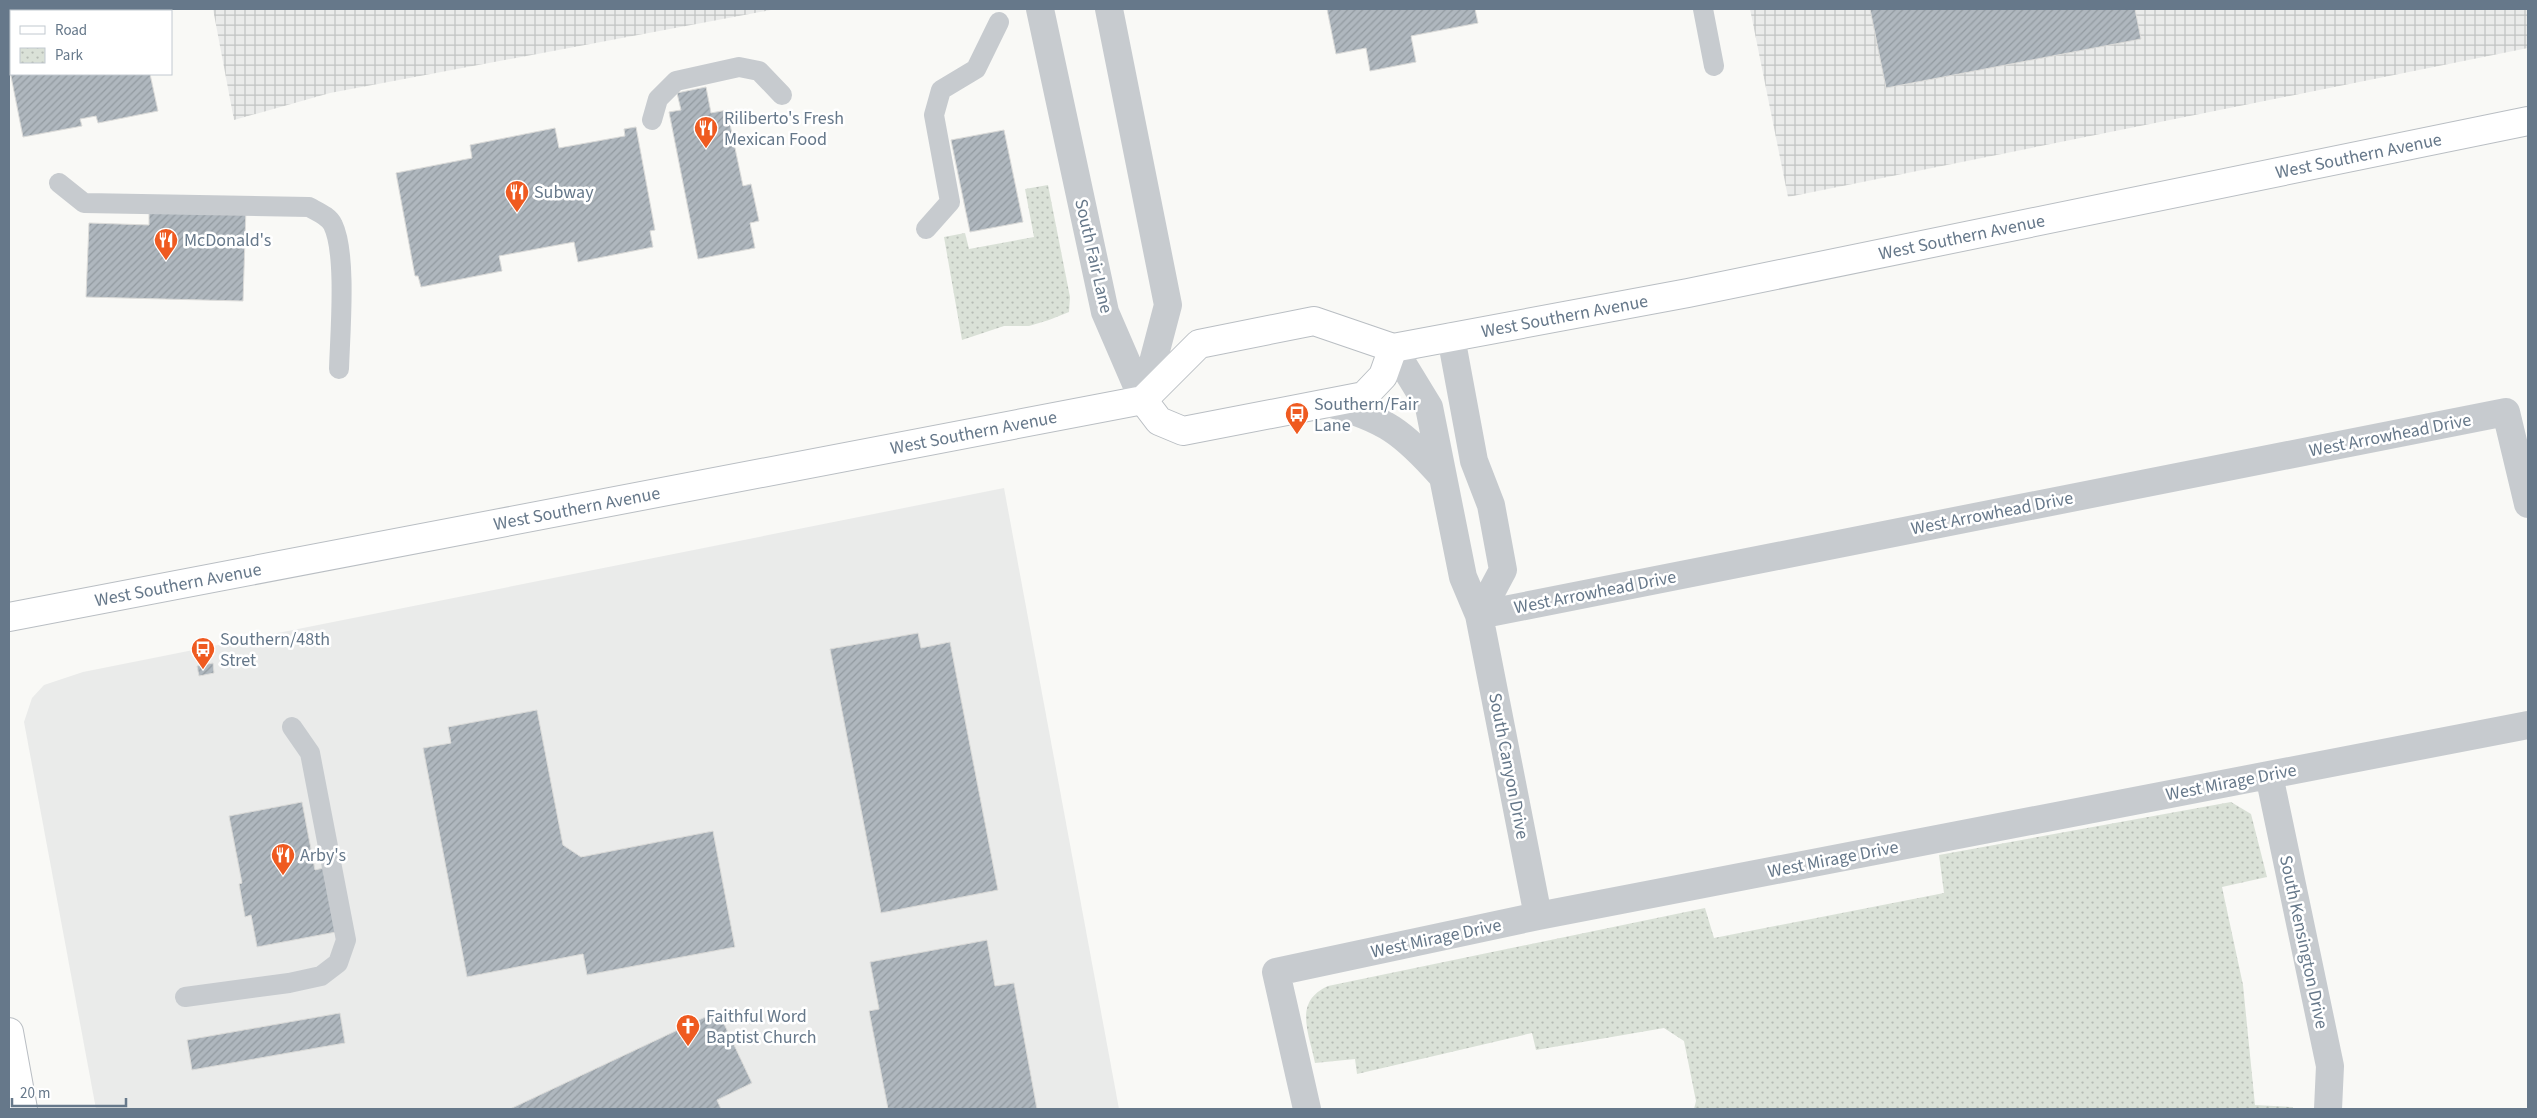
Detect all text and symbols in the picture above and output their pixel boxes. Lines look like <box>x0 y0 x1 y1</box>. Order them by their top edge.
legend <box>10 10 172 75</box>
text: Road <box>55 20 87 41</box>
text: Park <box>55 45 84 66</box>
place label: Riliberto's Fresh Mexican Food <box>724 106 844 152</box>
restaurant icon: Riliberto's Fresh Mexican Food <box>693 115 719 149</box>
street label: West Southern Avenue <box>2273 127 2444 185</box>
restaurant icon: Subway <box>504 179 530 213</box>
place label: Subway <box>534 180 594 205</box>
street label: South Fair Lane <box>1068 196 1119 316</box>
street label: West Southern Avenue <box>1876 208 2047 267</box>
restaurant icon: McDonald's <box>153 227 179 261</box>
place label: McDonald's <box>184 228 271 253</box>
street label: West Southern Avenue <box>1479 289 1650 344</box>
place label: Southern/Fair Lane <box>1314 392 1419 438</box>
bus stop icon: Southern/Fair Lane <box>1284 401 1310 435</box>
street label: West Southern Avenue <box>888 405 1059 461</box>
street label: West Arrowhead Drive <box>2307 407 2473 463</box>
street label: West Southern Avenue <box>491 481 662 537</box>
street label: West Arrowhead Drive <box>1909 485 2075 541</box>
street label: West Southern Avenue <box>93 557 264 613</box>
street label: West Arrowhead Drive <box>1512 564 1678 620</box>
place label: Southern/48th Stret <box>220 627 330 673</box>
bus stop icon: Southern/48th Stret <box>190 636 216 670</box>
street label: South Canyon Drive <box>1482 691 1535 841</box>
street label: West Mirage Drive <box>2164 758 2299 807</box>
street label: West Mirage Drive <box>1766 835 1901 884</box>
restaurant icon: Arby's <box>270 842 296 876</box>
place label: Arby's <box>300 843 346 868</box>
street label: South Kensington Drive <box>2273 853 2334 1031</box>
street label: West Mirage Drive <box>1369 912 1504 965</box>
place label: Faithful Word Baptist Church <box>706 1004 817 1050</box>
church icon: Faithful Word Baptist Church <box>675 1013 701 1047</box>
scale bar <box>12 1076 126 1108</box>
text: 20 m <box>20 1083 50 1104</box>

